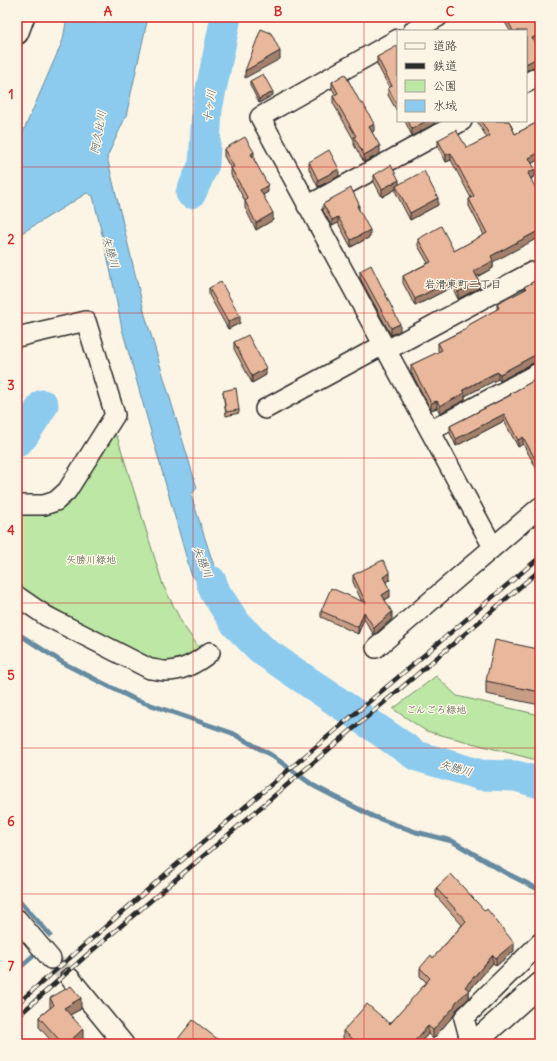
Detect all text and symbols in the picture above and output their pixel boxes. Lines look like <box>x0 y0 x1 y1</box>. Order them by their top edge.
text: A <box>104 3 113 20</box>
text: B <box>274 3 283 20</box>
text: C <box>446 3 455 20</box>
legend <box>397 30 527 122</box>
text: 道路 <box>433 38 457 53</box>
text: 鉄道 <box>433 58 457 73</box>
text: 公園 <box>433 78 457 93</box>
text: 1 <box>8 86 14 103</box>
water label: 十ヶ川 <box>200 89 218 123</box>
text: 水域 <box>433 98 457 113</box>
water label: 阿久比川 <box>87 109 109 155</box>
text: 2 <box>7 231 15 248</box>
water label: 矢勝川 <box>100 234 122 270</box>
district label: 岩滑東町二丁目 <box>425 277 502 291</box>
text: 3 <box>7 377 15 394</box>
text: 4 <box>7 522 15 539</box>
water label: 矢勝川 <box>191 544 215 580</box>
park label: 矢勝川緑地 <box>66 553 116 566</box>
text: 5 <box>7 667 15 684</box>
park label: ごんごろ緑地 <box>406 703 466 716</box>
water label: 矢勝川 <box>438 757 474 779</box>
text: 6 <box>7 813 15 830</box>
text: 7 <box>8 958 15 975</box>

